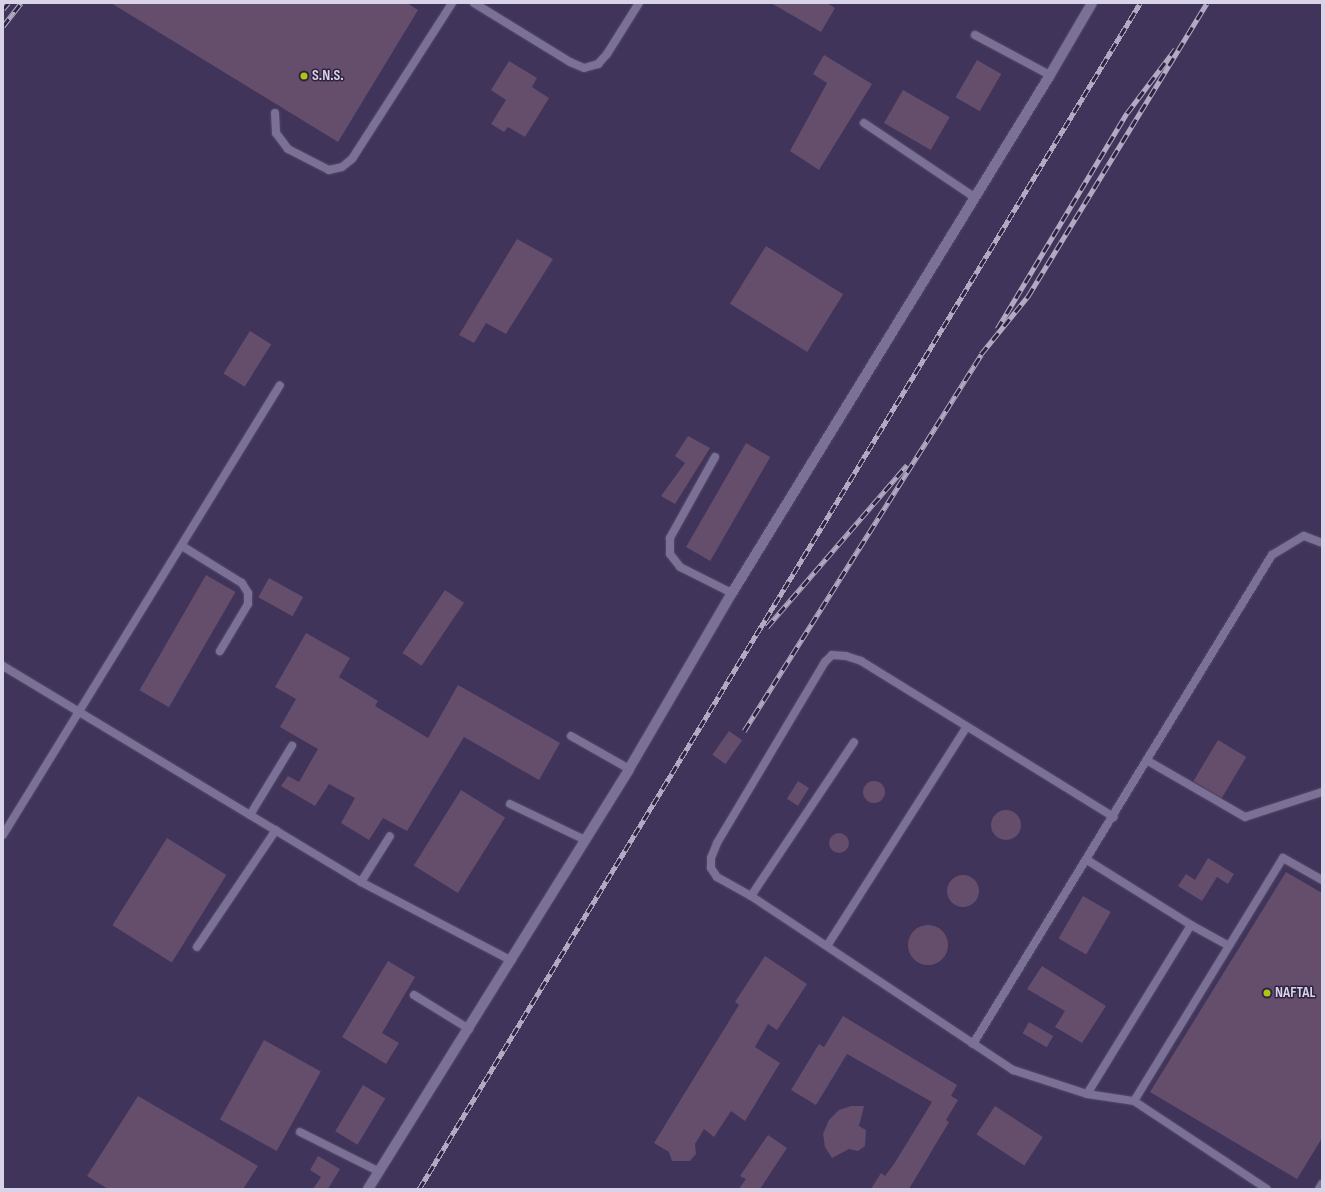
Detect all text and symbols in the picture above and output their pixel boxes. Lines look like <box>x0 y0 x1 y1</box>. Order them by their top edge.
place label: S.N.S. <box>312 67 344 85</box>
marker: S.N.S. <box>299 71 309 81</box>
place label: NAFTAL <box>1275 984 1315 1002</box>
marker: NAFTAL <box>1262 988 1272 998</box>

